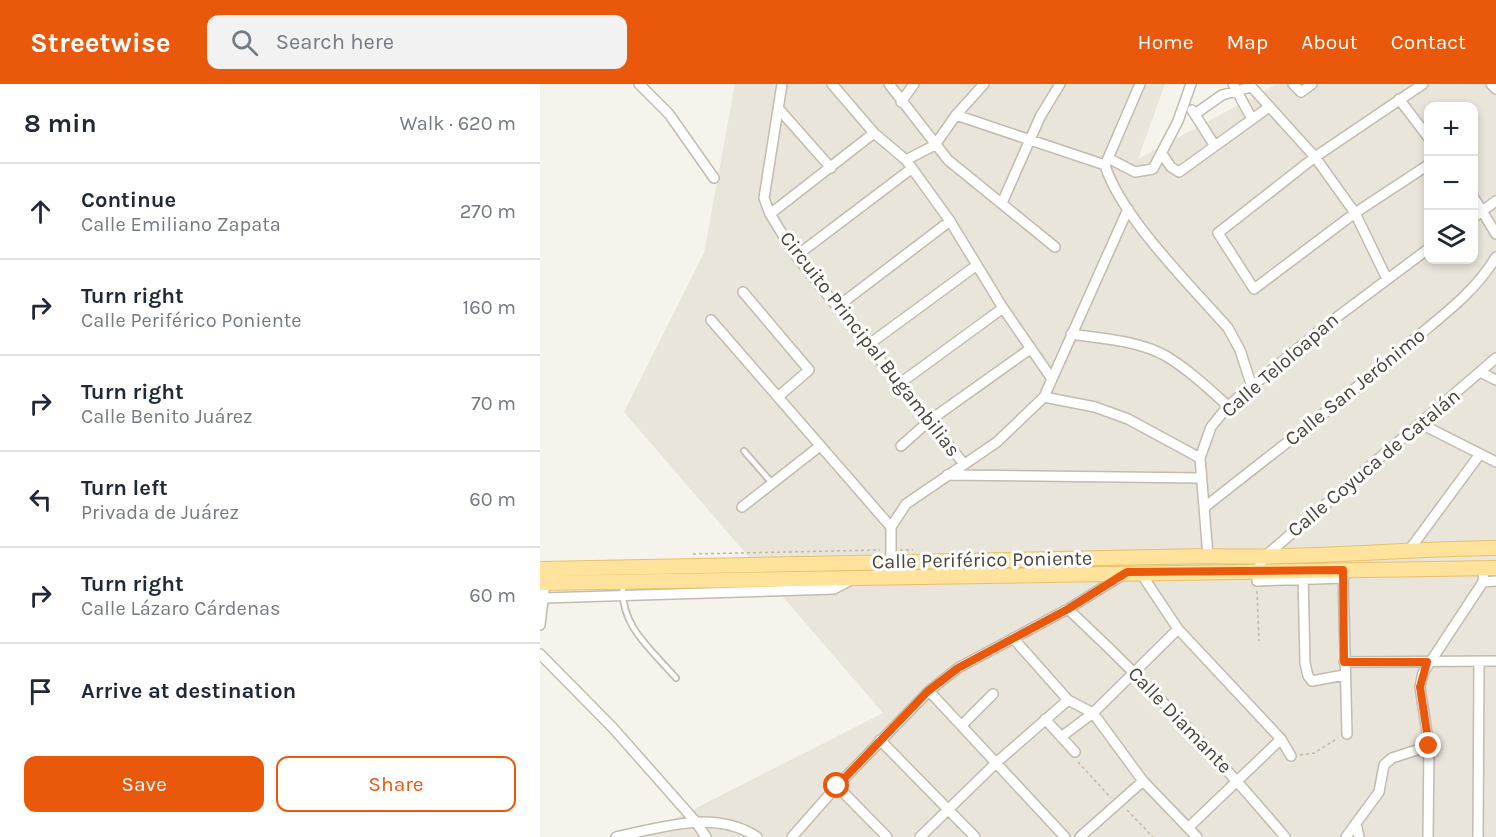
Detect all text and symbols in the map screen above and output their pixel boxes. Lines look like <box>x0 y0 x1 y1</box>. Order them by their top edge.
search box <box>207 15 627 69</box>
text: Streetwise <box>30 26 171 59</box>
icon: search <box>228 26 261 59</box>
text: Search here <box>276 29 394 55</box>
text: Home <box>1138 30 1194 54</box>
text: Map <box>1227 30 1268 54</box>
text: About <box>1301 30 1358 54</box>
text: Contact <box>1391 30 1466 54</box>
map controls <box>1424 102 1478 264</box>
button: + <box>1424 102 1478 156</box>
text: 8 min <box>24 108 97 139</box>
text: Walk · 620 m <box>399 112 516 135</box>
button: − <box>1424 156 1478 210</box>
text: Continue <box>81 187 176 213</box>
icon: ahead <box>24 195 57 228</box>
text: 270 m <box>460 200 516 223</box>
button: layers <box>1424 210 1478 264</box>
text: Calle Emiliano Zapata <box>81 213 281 236</box>
street label: Circuito Principal Bugambilias <box>775 227 965 461</box>
text: Turn right <box>81 283 184 309</box>
icon: right <box>24 291 57 324</box>
text: 160 m <box>463 296 516 319</box>
street label: Calle Teloloapan <box>1217 308 1343 422</box>
text: Calle Periférico Poniente <box>81 309 302 332</box>
street label: Calle San Jerónimo <box>1280 323 1430 451</box>
text: Turn right <box>81 379 184 405</box>
street label: Calle Coyuca de Catalán <box>1283 384 1465 542</box>
icon: right <box>24 387 57 420</box>
text: 70 m <box>471 392 516 415</box>
text: Calle Benito Juárez <box>81 405 253 428</box>
text: Turn left <box>81 475 168 501</box>
icon: left <box>24 483 57 516</box>
text: 60 m <box>469 488 516 511</box>
text: Privada de Juárez <box>81 501 239 524</box>
street label: Calle Periférico Poniente <box>872 547 1092 573</box>
text: Turn right <box>81 571 184 597</box>
icon: right <box>24 579 57 612</box>
text: 60 m <box>469 584 516 607</box>
text: Calle Lázaro Cárdenas <box>81 597 280 620</box>
street label: Calle Diamante <box>1123 662 1237 778</box>
icon: arrive <box>24 675 57 708</box>
text: Arrive at destination <box>81 678 296 704</box>
route end <box>1415 732 1441 758</box>
button: Save <box>24 756 264 812</box>
button: Share <box>276 756 516 812</box>
route start <box>823 772 849 798</box>

